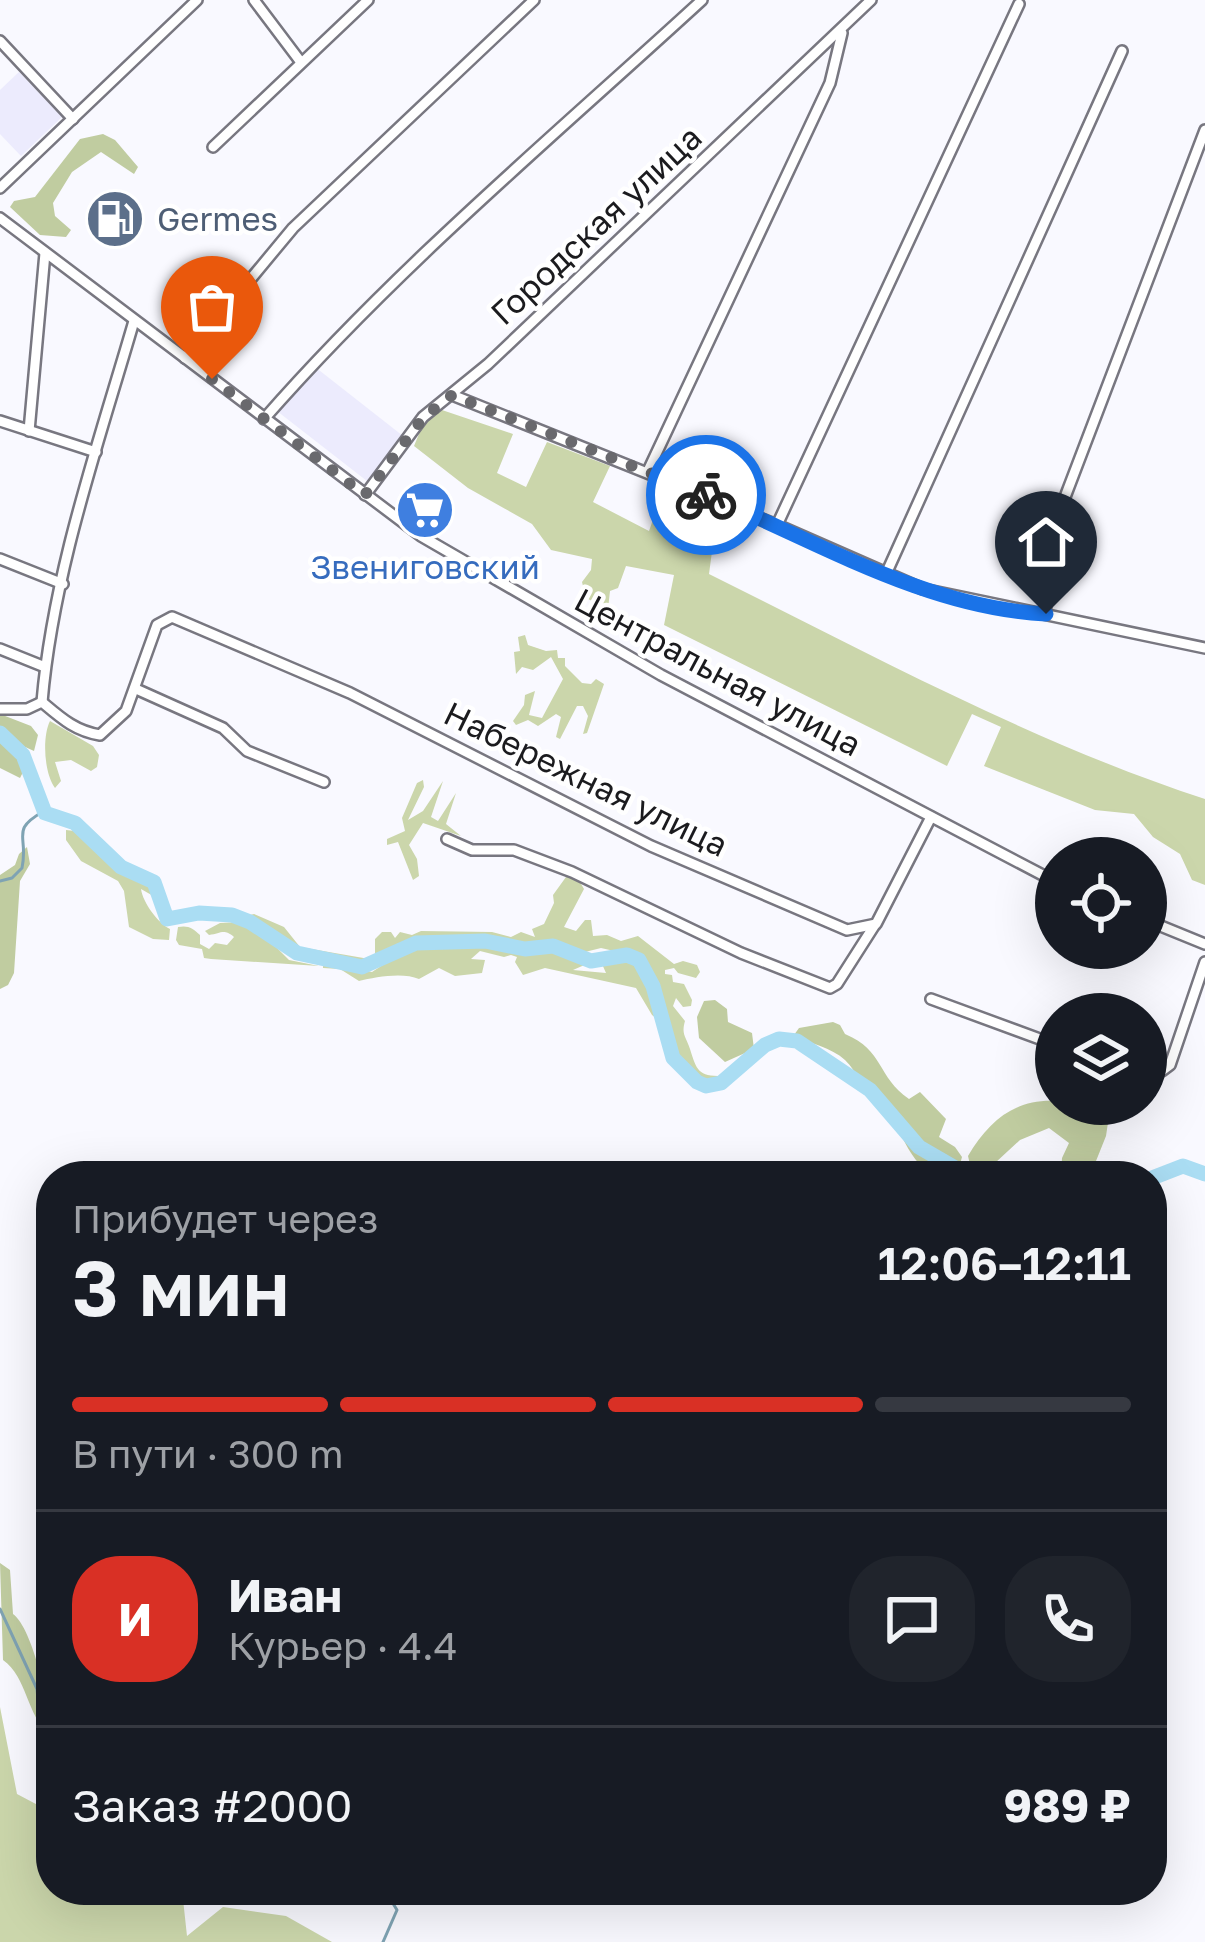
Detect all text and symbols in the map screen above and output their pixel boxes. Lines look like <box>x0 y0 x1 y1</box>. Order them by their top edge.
street label: Городская улица <box>482 117 709 332</box>
fuel station icon: Germes <box>84 188 146 250</box>
place label: Germes <box>157 199 278 238</box>
pin <box>161 256 263 379</box>
icon: bag <box>179 274 245 340</box>
courier <box>646 435 766 555</box>
icon: bike <box>673 462 739 528</box>
supermarket icon: Звениговский <box>394 479 456 541</box>
pin <box>995 491 1097 614</box>
icon: home <box>1013 509 1079 575</box>
place label: Звениговский <box>310 547 540 586</box>
street label: Центральная улица <box>568 580 868 764</box>
street label: Набережная улица <box>438 693 734 864</box>
map controls <box>1035 837 1167 1125</box>
button: locate <box>1035 837 1167 969</box>
button: layers <box>1035 993 1167 1125</box>
text: Прибудет через <box>72 1195 378 1242</box>
text: 12:06–12:11 <box>878 1236 1131 1290</box>
text: 3 мин <box>72 1240 290 1333</box>
text: В пути · 300 m <box>72 1430 343 1477</box>
button: chat <box>849 1556 975 1682</box>
button: phone <box>1005 1556 1131 1682</box>
text: Иван <box>228 1568 342 1622</box>
text: И <box>118 1592 152 1646</box>
text: Курьер · 4.4 <box>228 1622 458 1669</box>
text: Заказ #2000 <box>72 1778 352 1832</box>
text: 989 ₽ <box>1003 1778 1131 1832</box>

